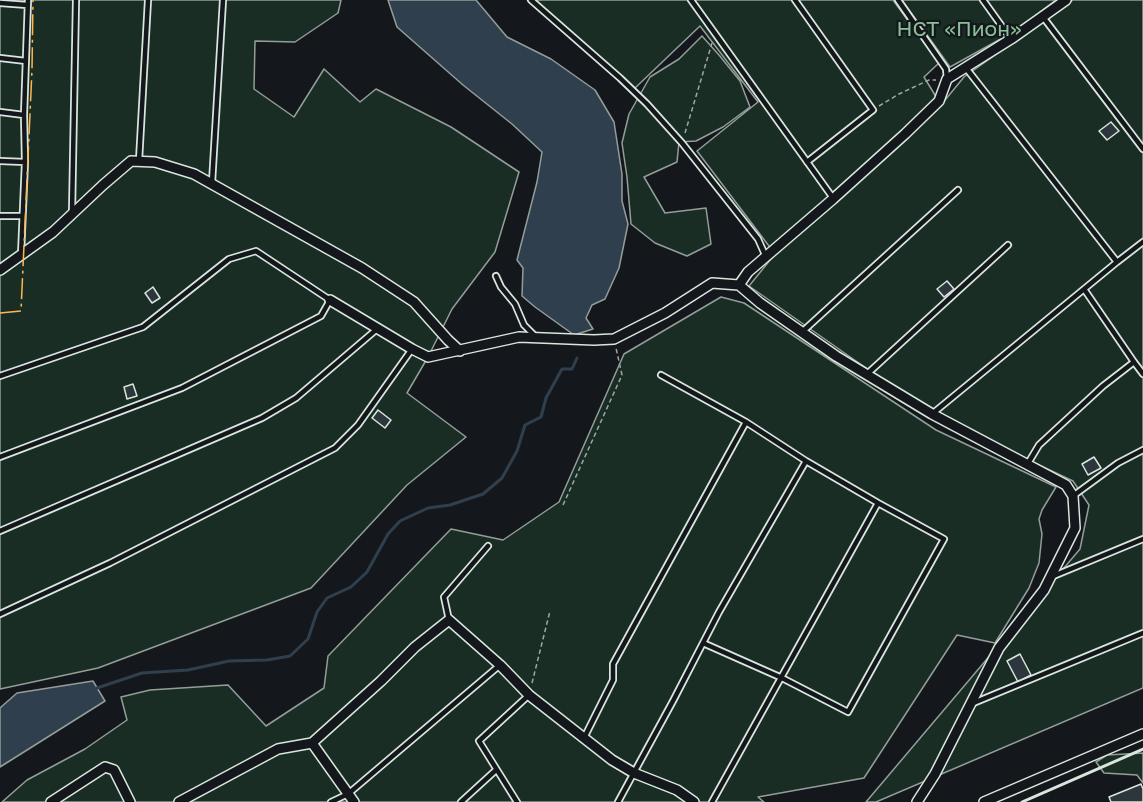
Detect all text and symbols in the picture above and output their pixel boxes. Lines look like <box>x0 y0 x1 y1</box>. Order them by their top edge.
park label: НСТ «Пион» <box>896 16 1022 42</box>

